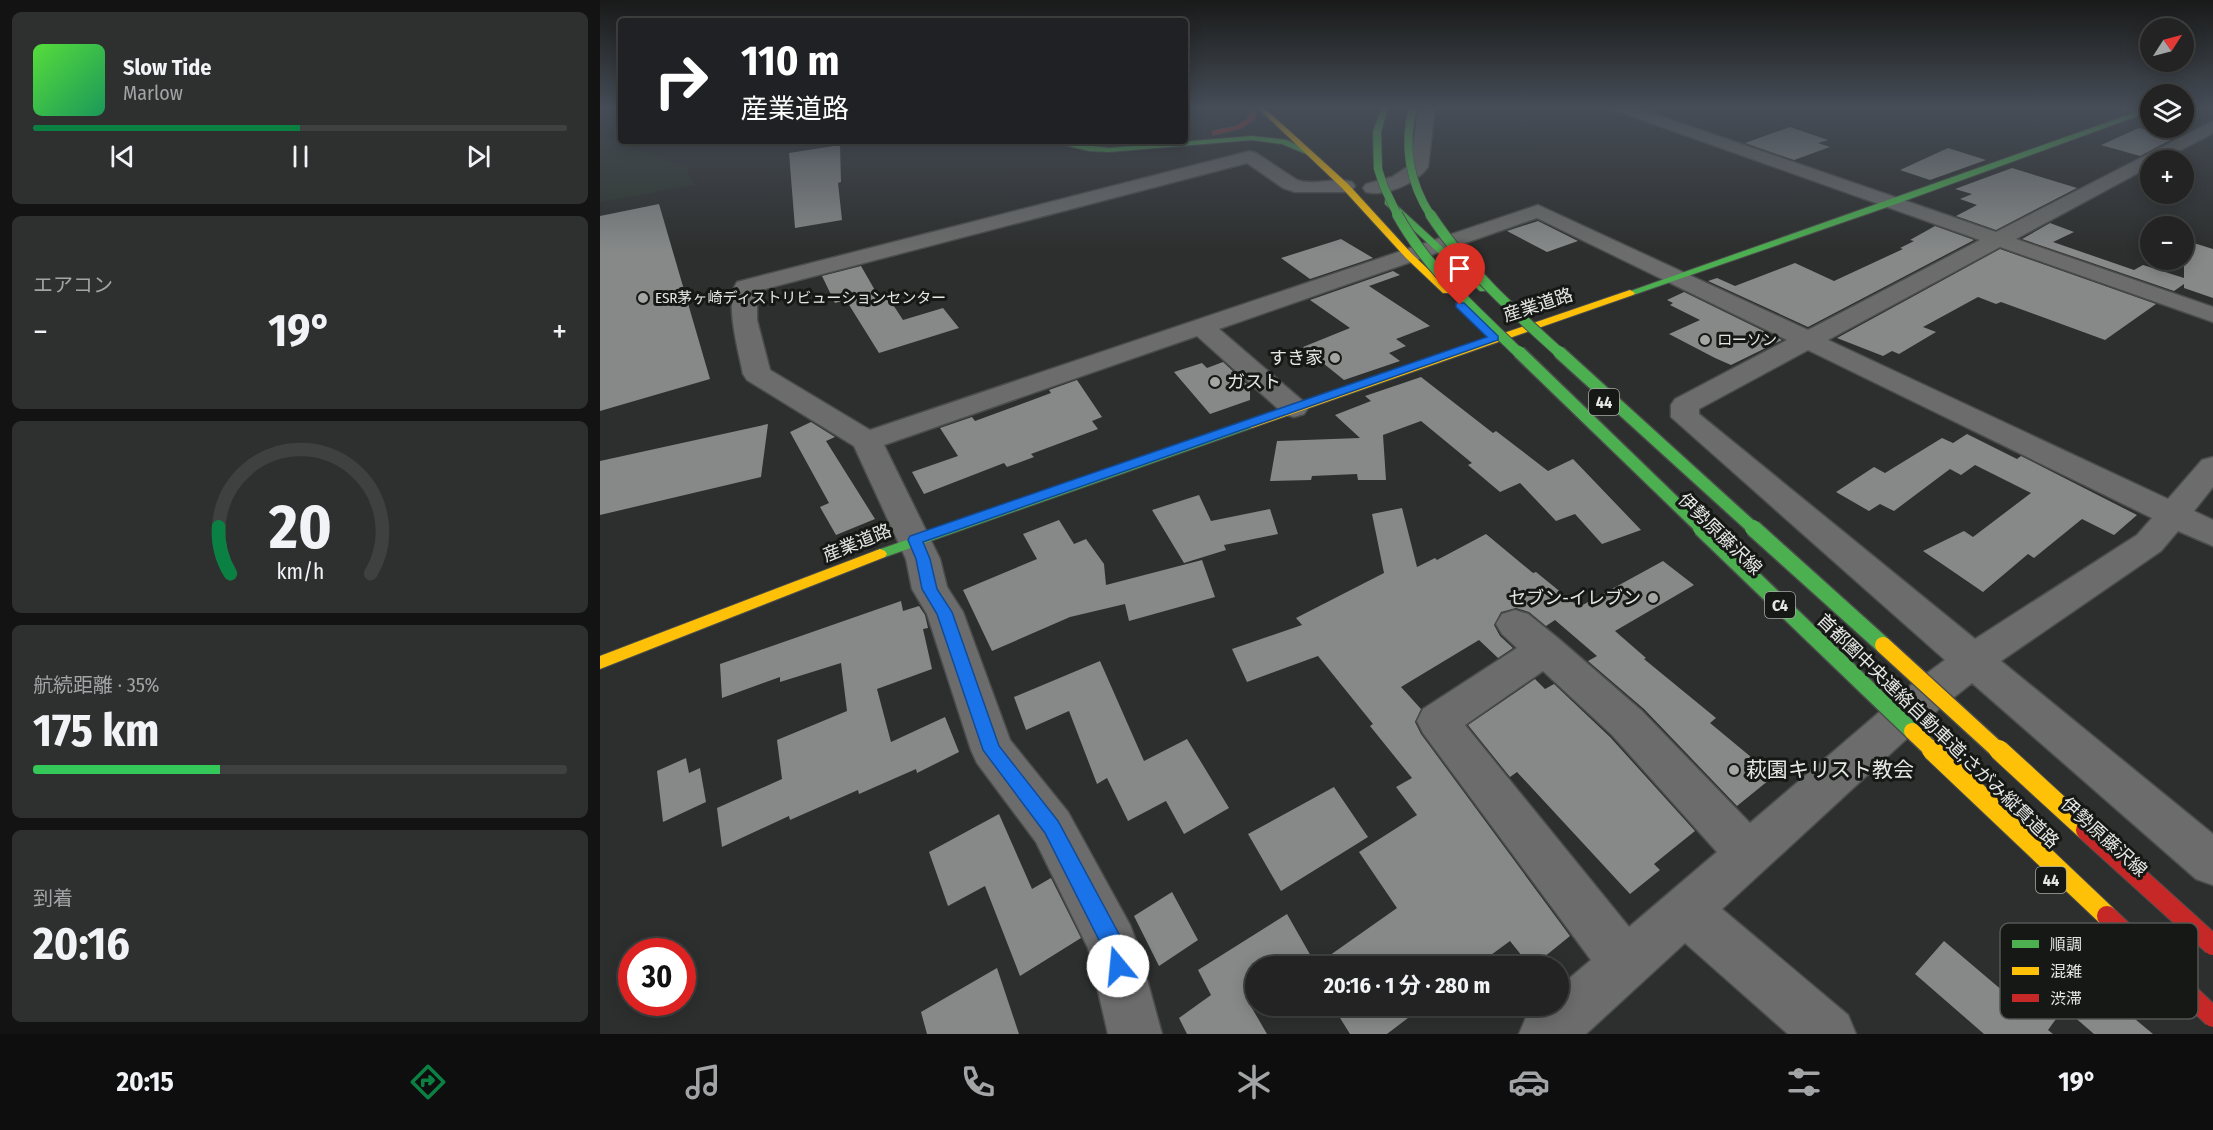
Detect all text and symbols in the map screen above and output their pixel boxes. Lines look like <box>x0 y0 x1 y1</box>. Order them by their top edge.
north arrow <box>2140 18 2194 72</box>
map controls <box>2140 18 2194 270</box>
text: 110 m <box>741 36 840 86</box>
icon: right <box>642 42 720 120</box>
text: Slow Tide <box>123 54 211 81</box>
text: Marlow <box>123 81 183 105</box>
button: layers <box>2140 84 2194 138</box>
text: 産業道路 <box>741 93 849 125</box>
icon: previous <box>106 140 139 173</box>
icon: pause <box>284 140 317 173</box>
icon: next <box>462 140 495 173</box>
button: + <box>2140 150 2194 204</box>
button: − <box>2140 216 2194 270</box>
pin <box>1434 243 1485 305</box>
icon: arrive <box>1443 252 1476 285</box>
text: エアコン <box>33 273 113 297</box>
street label: 産業道路 <box>1500 283 1576 327</box>
place label: ESR茅ヶ崎ディストリビューションセンター <box>655 289 946 307</box>
marker: ESR茅ヶ崎ディストリビューションセンター <box>636 291 650 305</box>
text: 19° <box>268 304 332 358</box>
text: − <box>33 312 48 352</box>
text: + <box>552 312 567 352</box>
place label: ローソン <box>1717 331 1777 349</box>
marker: ローソン <box>1698 333 1712 347</box>
place label: すき家 <box>1269 347 1323 369</box>
marker: すき家 <box>1328 351 1342 365</box>
place label: ガスト <box>1227 371 1281 393</box>
marker: ガスト <box>1208 375 1222 389</box>
road number: 44 <box>1589 389 1619 415</box>
street label: 伊勢原藤沢線 <box>1674 489 1766 579</box>
text: 20 <box>268 490 331 565</box>
street label: 産業道路 <box>820 519 894 567</box>
text: km/h <box>276 559 324 585</box>
place label: セブン-イレブン <box>1508 587 1641 609</box>
marker: セブン-イレブン <box>1646 591 1660 605</box>
road number: C4 <box>1765 592 1795 618</box>
street label: 首都圏中央連絡自動車道;さがみ縦貫道路 <box>1812 609 2064 853</box>
text: 航続距離 · 35% <box>33 673 159 697</box>
text: 175 km <box>33 704 159 758</box>
place label: 萩園キリスト教会 <box>1746 757 1914 783</box>
marker: 萩園キリスト教会 <box>1727 763 1741 777</box>
street label: 伊勢原藤沢線 <box>2057 793 2151 881</box>
road number: 44 <box>2036 867 2066 893</box>
text: 到着 <box>33 886 73 910</box>
text: 20:16 <box>33 917 130 971</box>
legend <box>2000 923 2198 1019</box>
position arrow <box>1086 934 1150 998</box>
text: 順調 <box>2050 935 2082 954</box>
speed limit sign: 30 <box>618 938 696 1016</box>
text: 混雑 <box>2050 962 2082 981</box>
text: 20:16 · 1 分 · 280 m <box>1324 972 1490 999</box>
text: 渋滞 <box>2050 989 2082 1008</box>
icon: directions <box>407 1061 449 1103</box>
icon: music <box>682 1061 724 1103</box>
icon: phone <box>957 1061 999 1103</box>
icon: climate <box>1233 1061 1275 1103</box>
icon: car <box>1508 1061 1550 1103</box>
icon: filters <box>1783 1061 1825 1103</box>
text: 20:15 <box>117 1066 174 1098</box>
text: 19° <box>2058 1066 2096 1098</box>

